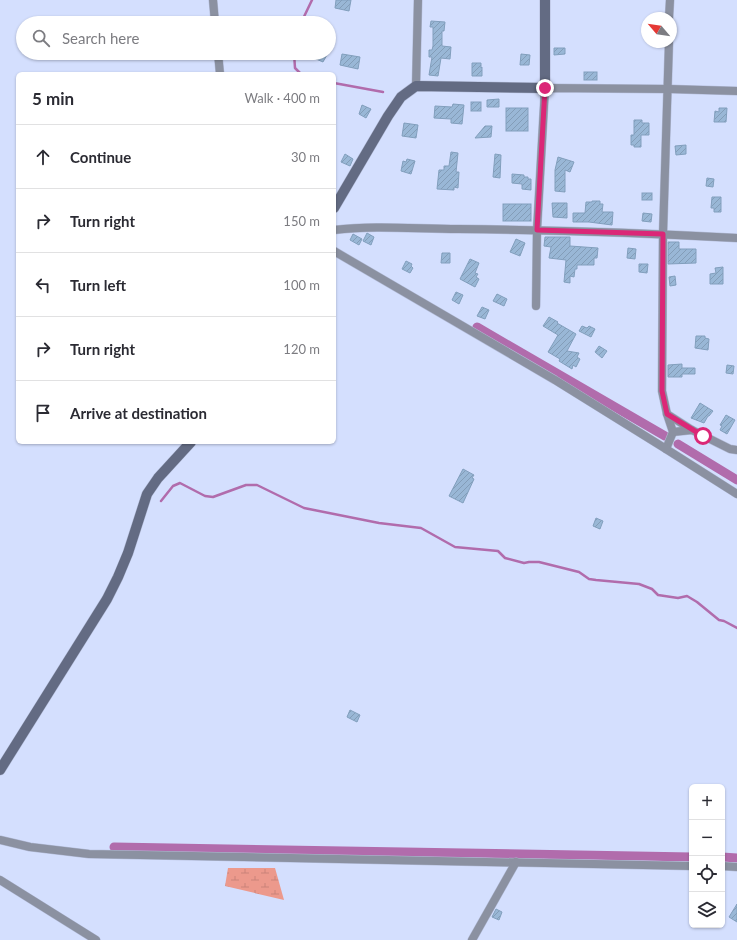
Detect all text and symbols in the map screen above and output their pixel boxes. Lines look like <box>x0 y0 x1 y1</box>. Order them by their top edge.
north arrow <box>641 12 677 48</box>
search box <box>16 16 336 60</box>
icon: search <box>30 27 52 49</box>
text: Search here <box>62 29 139 47</box>
route end <box>536 79 554 97</box>
text: 5 min <box>32 88 74 109</box>
text: Walk · 400 m <box>244 90 320 106</box>
icon: ahead <box>32 146 54 168</box>
text: Continue <box>70 148 131 166</box>
text: 30 m <box>291 149 320 165</box>
icon: right <box>32 210 54 232</box>
text: Turn right <box>70 212 135 230</box>
text: 150 m <box>283 213 320 229</box>
icon: left <box>32 274 54 296</box>
text: Turn left <box>70 276 126 294</box>
text: 100 m <box>283 277 320 293</box>
icon: right <box>32 338 54 360</box>
text: Turn right <box>70 340 135 358</box>
text: 120 m <box>283 341 320 357</box>
icon: arrive <box>32 402 54 424</box>
text: Arrive at destination <box>70 404 207 422</box>
route start <box>694 427 712 445</box>
map controls <box>689 784 725 928</box>
button: + <box>689 784 725 820</box>
button: − <box>689 820 725 856</box>
button: locate <box>689 856 725 892</box>
button: layers <box>689 892 725 928</box>

